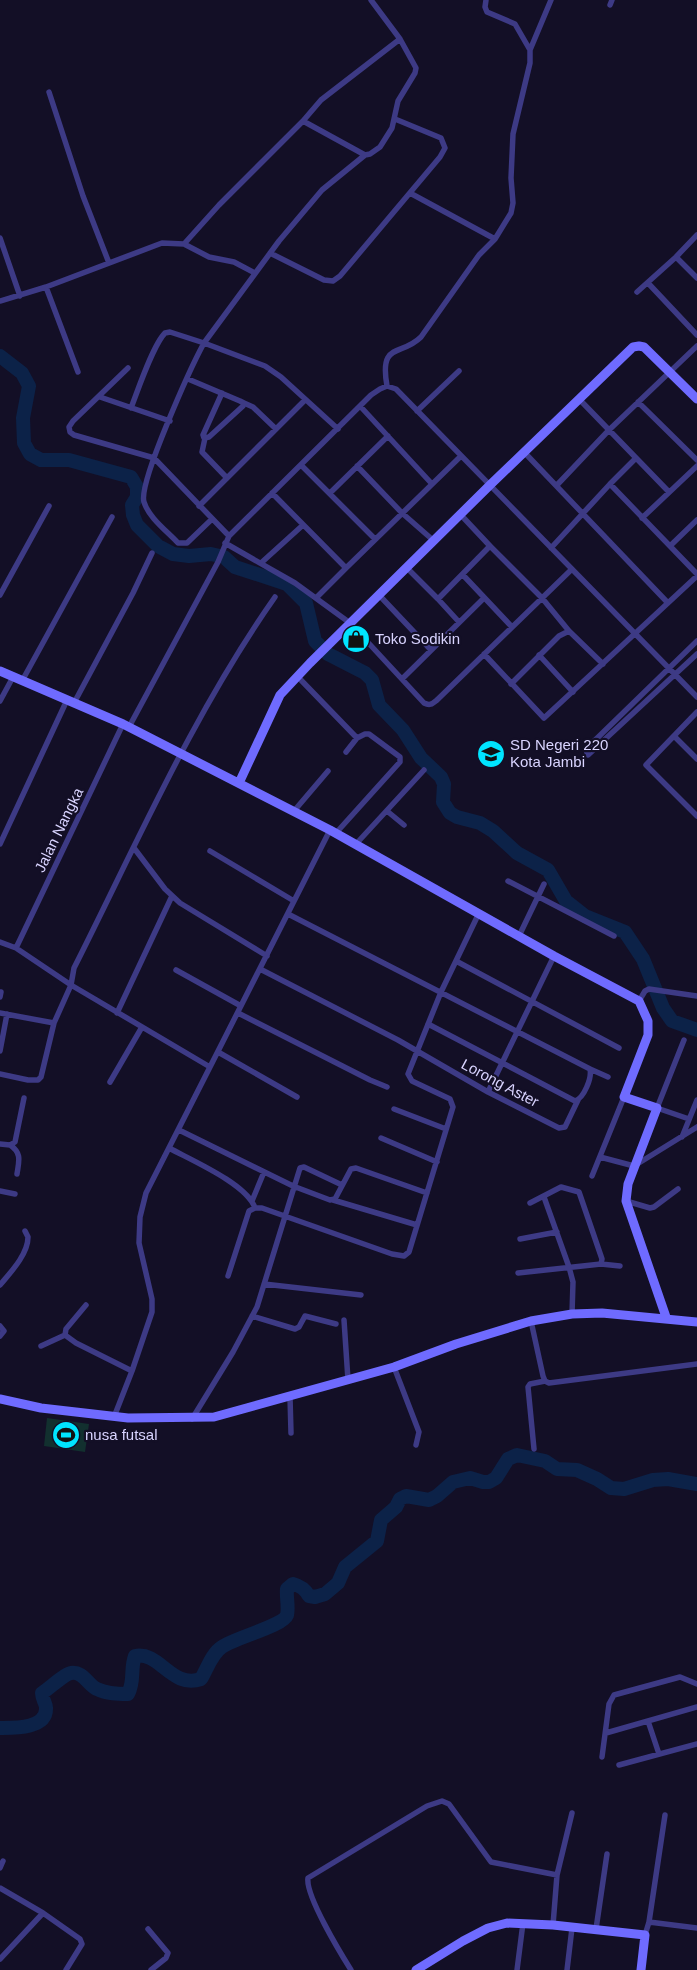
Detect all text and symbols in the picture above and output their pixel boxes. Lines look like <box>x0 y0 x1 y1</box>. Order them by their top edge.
shop icon: Toko Sodikin <box>341 624 371 654</box>
place label: Toko Sodikin <box>375 630 460 647</box>
place label: SD Negeri 220 Kota Jambi <box>510 736 608 770</box>
school or university icon: SD Negeri 220 Kota Jambi <box>476 739 506 769</box>
street label: Jalan Nangka <box>31 784 87 875</box>
street label: Lorong Aster <box>459 1055 542 1110</box>
sports icon: nusa futsal <box>51 1420 81 1450</box>
place label: nusa futsal <box>85 1426 158 1443</box>

